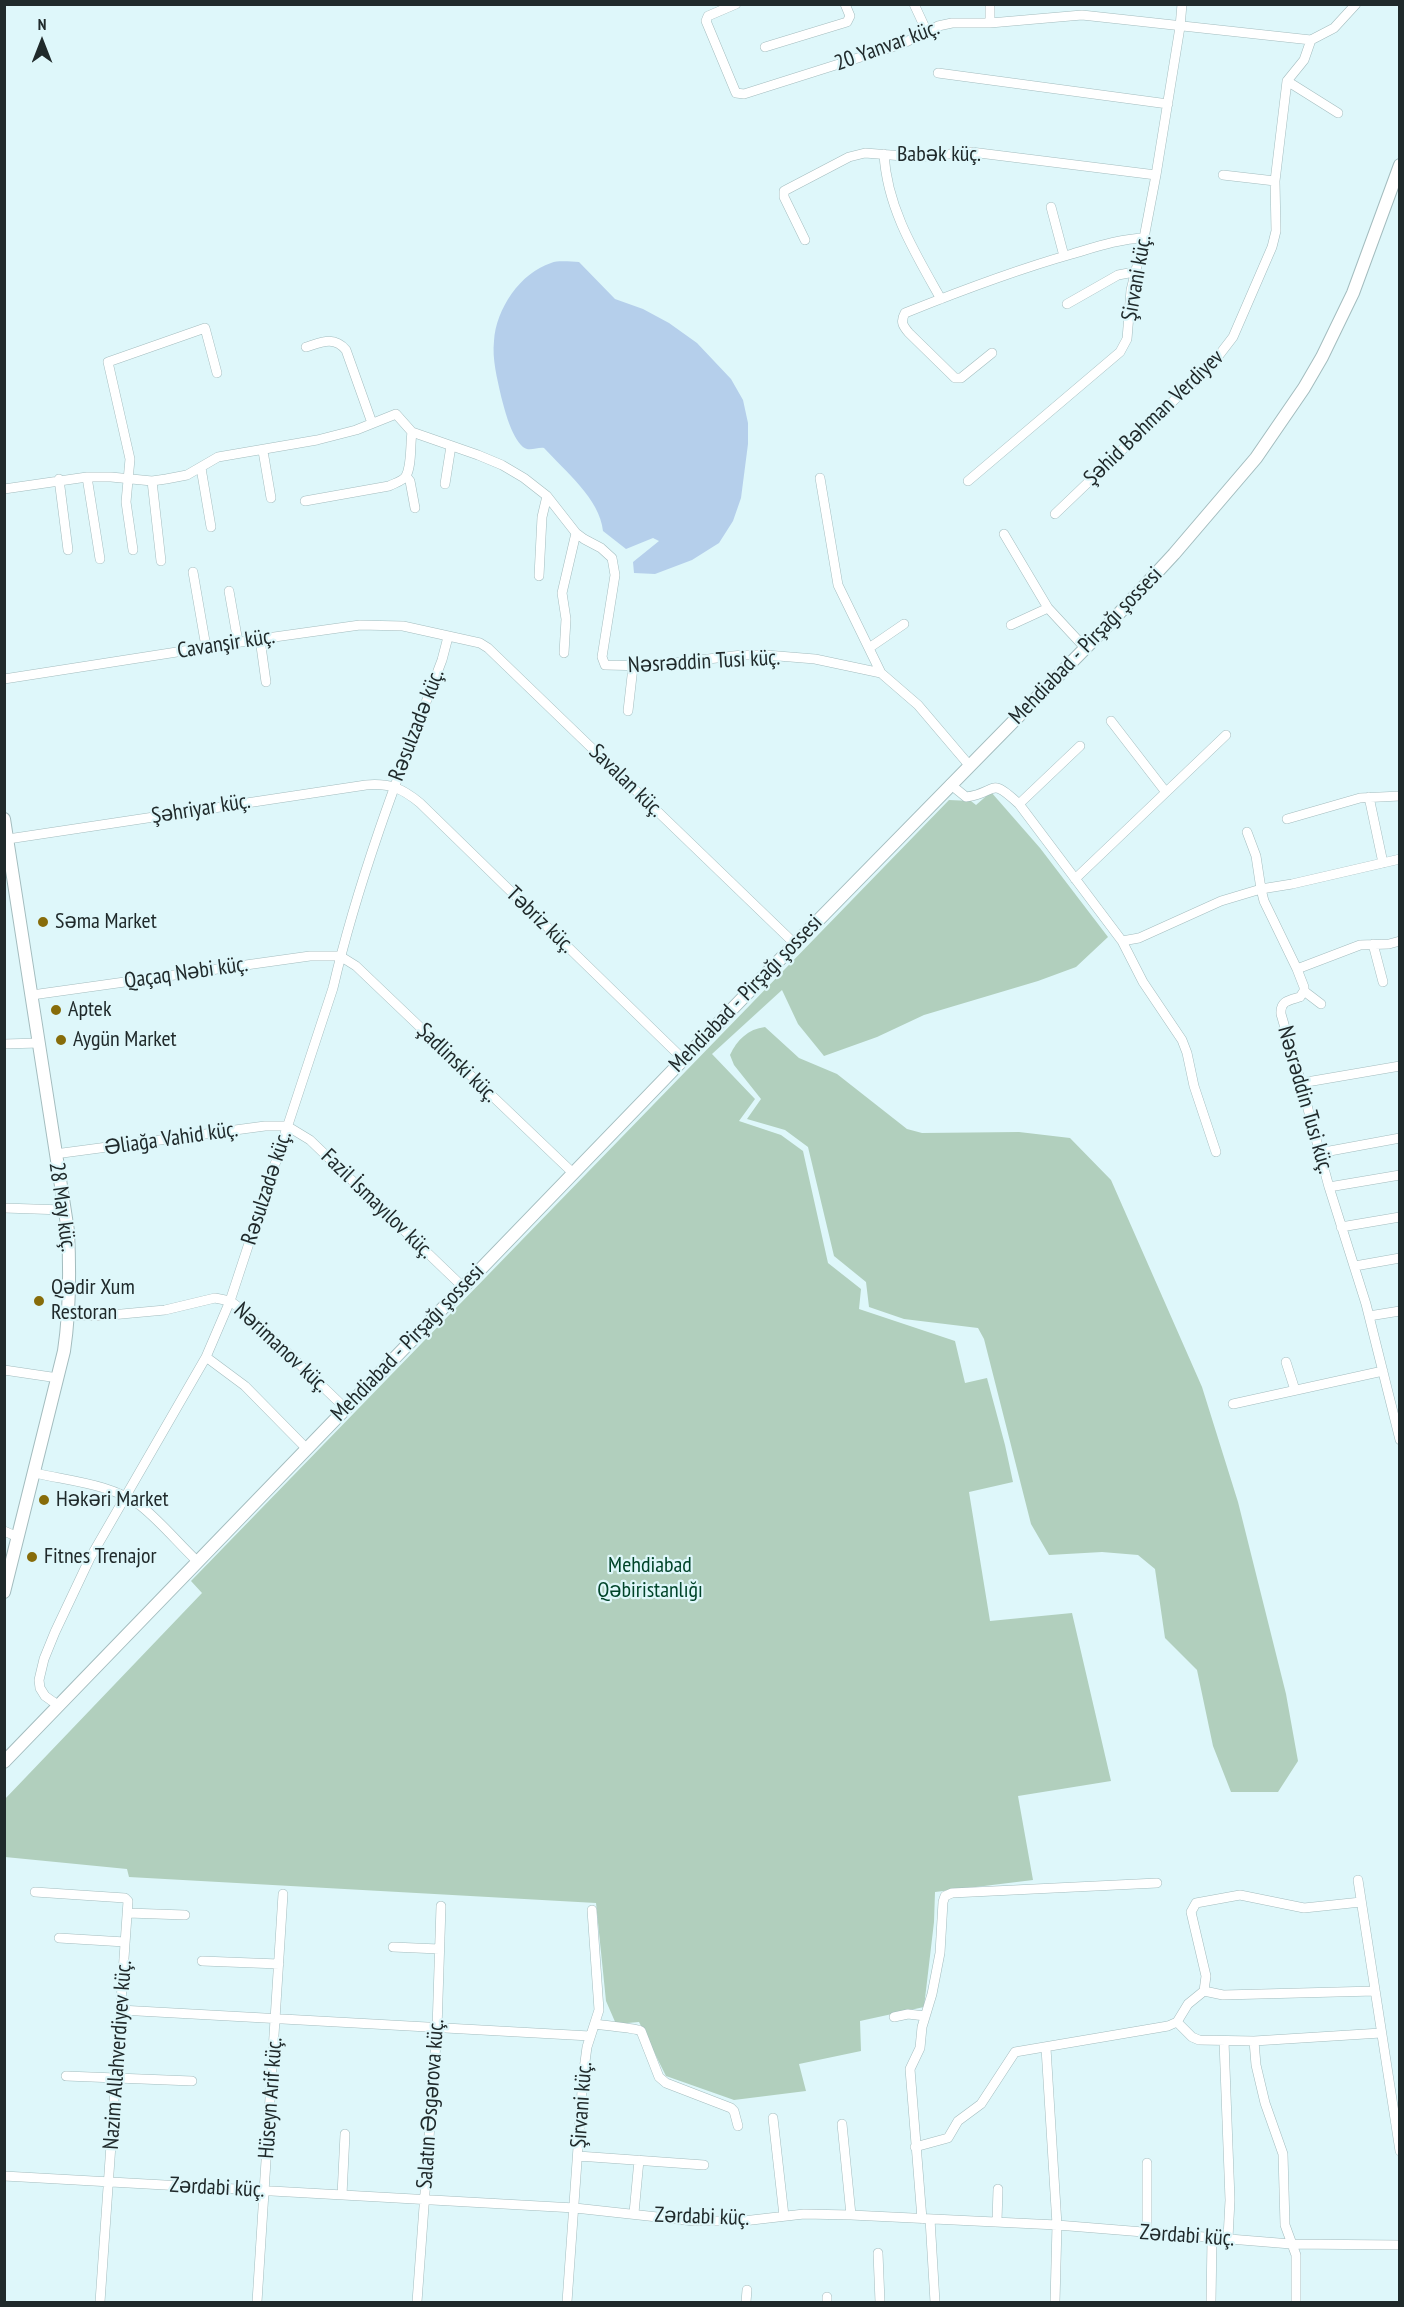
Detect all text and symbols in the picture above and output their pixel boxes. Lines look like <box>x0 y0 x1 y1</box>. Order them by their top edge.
north arrow <box>12 12 72 72</box>
text: N <box>38 14 46 34</box>
street label: 20 Yanvar küç. <box>831 15 943 77</box>
street label: Babək küç. <box>897 142 981 168</box>
street label: Şirvani küç. <box>1116 233 1158 323</box>
street label: Şəhid Bəhman Verdiyev <box>1079 345 1229 491</box>
street label: Mehdiabad - Pirşağı şossesi <box>1004 562 1168 730</box>
street label: Cavanşir küç. <box>175 623 277 665</box>
street label: Nəsrəddin Tusi küç. <box>627 645 781 679</box>
street label: Rəsulzadə küç. <box>384 665 450 785</box>
street label: Savalan küç. <box>583 739 669 823</box>
street label: Şəhriyar küç. <box>150 788 252 830</box>
street label: Təbriz küç. <box>500 881 580 959</box>
place label: Səma Market <box>55 909 157 935</box>
street label: Mehdiabad - Pirşağı şossesi <box>664 910 828 1078</box>
marker: Səma Market <box>36 915 50 929</box>
street label: Qaçaq Nəbi küç. <box>122 951 250 995</box>
place label: Aptek <box>68 997 111 1023</box>
marker: Aptek <box>49 1003 63 1017</box>
street label: Şadlinski küç. <box>411 1018 503 1108</box>
street label: Nəsrəddin Tusi küç. <box>1271 1023 1339 1177</box>
place label: Aygün Market <box>73 1027 177 1053</box>
marker: Aygün Market <box>54 1033 68 1047</box>
street label: Əliağa Vahid küç. <box>102 1117 240 1161</box>
street label: Rəsulzadə küç. <box>236 1128 298 1248</box>
street label: Fazil İsmayılov küç. <box>315 1144 439 1264</box>
street label: 28 May küç. <box>43 1161 81 1253</box>
street label: Mehdiabad - Pirşağı şossesi <box>326 1259 490 1427</box>
place label: Qədir Xum Restoran <box>51 1275 135 1326</box>
marker: Qədir Xum Restoran <box>32 1294 46 1308</box>
street label: Nərimanov küç. <box>228 1297 334 1399</box>
place label: Həkəri Market <box>56 1487 169 1513</box>
marker: Həkəri Market <box>37 1493 51 1507</box>
place label: Fitnes Trenajor <box>44 1544 157 1570</box>
marker: Fitnes Trenajor <box>25 1550 39 1564</box>
park label: Mehdiabad Qəbiristanlığı <box>597 1553 703 1604</box>
street label: Nazim Allahverdiyev küç. <box>98 1960 138 2150</box>
street label: Salatın Əsgərova küç. <box>412 2018 450 2190</box>
street label: Hüseyn Arif küç. <box>254 2037 288 2159</box>
street label: Şirvani küç. <box>566 2061 598 2149</box>
street label: Zərdabi küç. <box>169 2172 265 2204</box>
street label: Zərdabi küç. <box>654 2202 750 2232</box>
street label: Zərdabi küç. <box>1139 2220 1235 2252</box>

